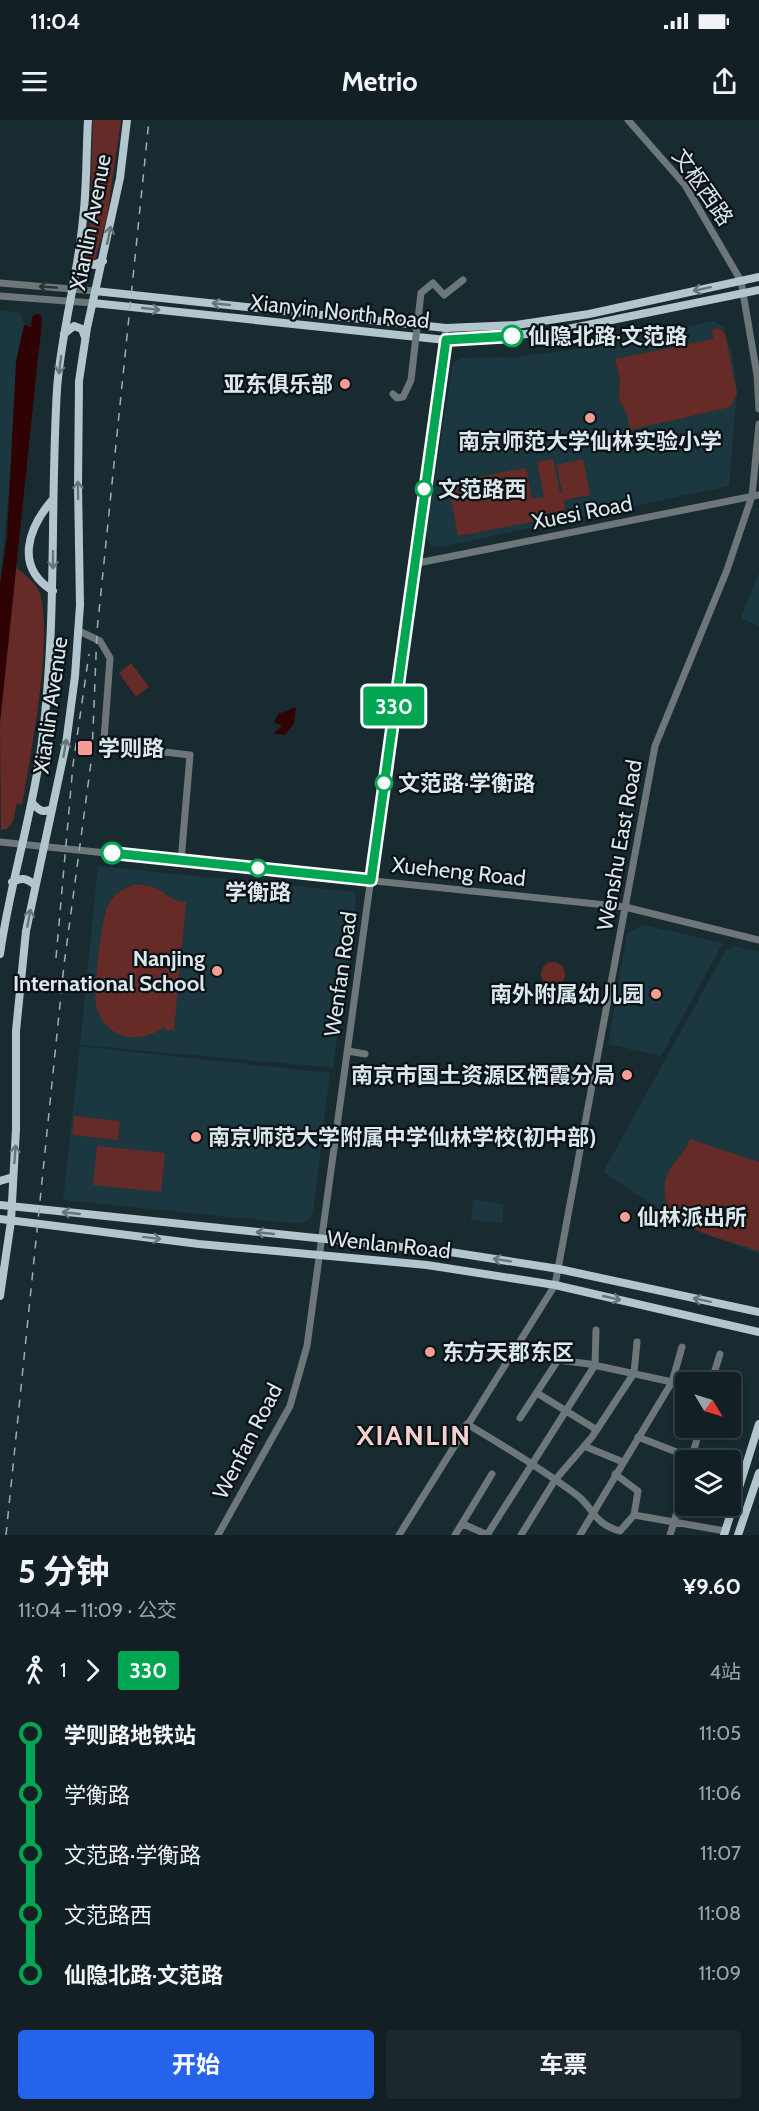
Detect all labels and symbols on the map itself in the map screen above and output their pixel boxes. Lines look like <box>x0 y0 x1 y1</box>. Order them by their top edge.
street label: 文枢西路 <box>666 143 739 231</box>
street label: Xianlin Avenue <box>64 152 117 292</box>
one-way arrow <box>104 225 115 245</box>
one-way arrow <box>38 281 58 292</box>
one-way arrow <box>692 284 711 296</box>
street label: Xianyin North Road <box>249 289 431 334</box>
one-way arrow <box>211 298 231 309</box>
one-way arrow <box>140 304 160 315</box>
place label: 仙隐北路·文范路 <box>528 323 687 350</box>
marker: 仙隐北路·文范路 <box>501 325 523 347</box>
one-way arrow <box>54 355 65 375</box>
place label: 亚东俱乐部 <box>223 371 333 398</box>
marker: 亚东俱乐部 <box>338 377 352 391</box>
marker: 南京师范大学仙林实验小学 <box>583 411 597 425</box>
place label: 南京师范大学仙林实验小学 <box>458 428 722 455</box>
place label: 文范路西 <box>438 476 526 503</box>
marker: 文范路西 <box>415 480 433 498</box>
one-way arrow <box>72 481 84 501</box>
street label: Xuesi Road <box>530 490 635 535</box>
one-way arrow <box>47 550 59 570</box>
street label: Xianlin Avenue <box>28 635 73 775</box>
line badge: 330 <box>360 686 428 726</box>
place label: 学则路 <box>98 735 164 762</box>
one-way arrow <box>60 738 71 758</box>
marker: 学则路 <box>76 739 94 757</box>
street label: Wenshu East Road <box>591 758 648 933</box>
place label: 文范路·学衡路 <box>398 770 535 797</box>
marker: 文范路·学衡路 <box>375 774 393 792</box>
unlabelled marker <box>101 842 123 864</box>
street label: Xueheng Road <box>391 851 527 892</box>
marker: 学衡路 <box>249 859 267 877</box>
place label: 学衡路 <box>225 879 291 906</box>
one-way arrow <box>24 909 35 928</box>
street label: Wenfan Road <box>318 910 363 1038</box>
place label: Nanjing International School <box>13 945 205 997</box>
marker: Nanjing International School <box>210 964 224 978</box>
place label: 南外附属幼儿园 <box>490 981 644 1008</box>
marker: 南外附属幼儿园 <box>649 987 663 1001</box>
place label: 南京市国土资源区栖霞分局 <box>351 1062 615 1089</box>
marker: 南京市国土资源区栖霞分局 <box>620 1068 634 1082</box>
place label: 南京师范大学附属中学仙林学校(初中部) <box>208 1124 596 1151</box>
marker: 南京师范大学附属中学仙林学校(初中部) <box>189 1130 203 1144</box>
one-way arrow <box>9 1145 20 1165</box>
place label: 仙林派出所 <box>637 1204 747 1231</box>
one-way arrow <box>61 1207 81 1218</box>
marker: 仙林派出所 <box>618 1210 632 1224</box>
street label: Wenlan Road <box>326 1225 452 1264</box>
one-way arrow <box>255 1227 275 1238</box>
one-way arrow <box>142 1233 162 1244</box>
one-way arrow <box>492 1254 512 1265</box>
one-way arrow <box>602 1292 621 1304</box>
one-way arrow <box>693 1294 712 1305</box>
place label: 东方天郡东区 <box>442 1339 574 1366</box>
marker: 东方天郡东区 <box>423 1345 437 1359</box>
north arrow <box>675 1372 741 1438</box>
street label: Wenfan Road <box>207 1379 288 1504</box>
district label: XIANLIN <box>356 1418 471 1452</box>

